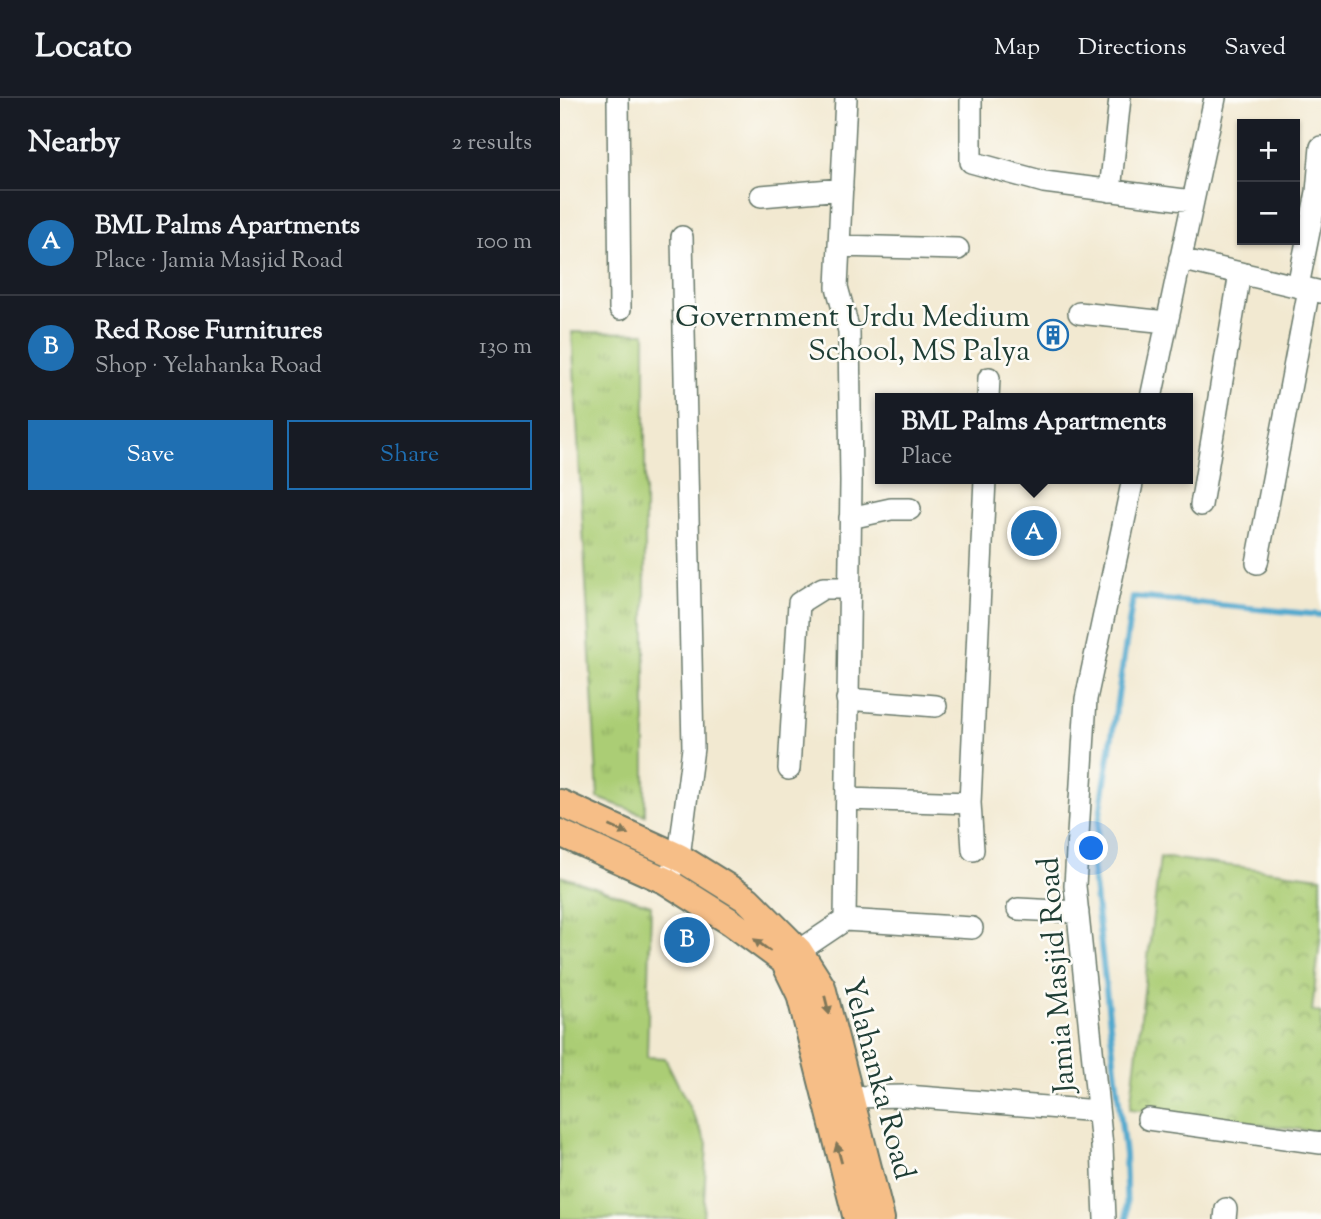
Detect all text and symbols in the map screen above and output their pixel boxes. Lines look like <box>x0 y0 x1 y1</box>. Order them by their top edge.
text: Locato <box>35 24 132 72</box>
text: Map <box>994 31 1040 65</box>
text: Directions <box>1078 31 1186 65</box>
text: Saved <box>1224 31 1286 65</box>
map controls <box>1237 119 1300 245</box>
button: + <box>1237 119 1300 182</box>
text: Nearby <box>28 122 120 165</box>
text: 2 results <box>452 127 532 160</box>
button: − <box>1237 182 1300 245</box>
text: BML Palms Apartments <box>95 208 360 245</box>
text: A <box>42 226 60 259</box>
text: 100 m <box>476 226 532 259</box>
text: Place · Jamia Masjid Road <box>95 245 343 278</box>
place label: Government Urdu Medium School, MS Palya <box>675 297 1030 374</box>
text: Red Rose Furnitures <box>95 313 323 350</box>
building icon: Government Urdu Medium School, MS Palya <box>1036 318 1070 352</box>
text: B <box>44 331 58 364</box>
text: 130 m <box>479 331 532 364</box>
text: Shop · Yelahanka Road <box>95 350 322 383</box>
popup <box>875 393 1193 484</box>
text: BML Palms Apartments <box>901 404 1167 441</box>
button: Save <box>28 420 273 490</box>
button: Share <box>287 420 532 490</box>
text: Place <box>901 441 952 474</box>
pin: A <box>1011 507 1057 559</box>
one-way arrow <box>609 824 629 836</box>
your location <box>1074 831 1108 865</box>
street label: Jamia Masjid Road <box>1028 855 1088 1097</box>
pin: B <box>664 914 710 966</box>
one-way arrow <box>753 938 771 952</box>
street label: Yelahanka Road <box>829 973 925 1185</box>
one-way arrow <box>822 994 833 1016</box>
one-way arrow <box>833 1142 844 1164</box>

